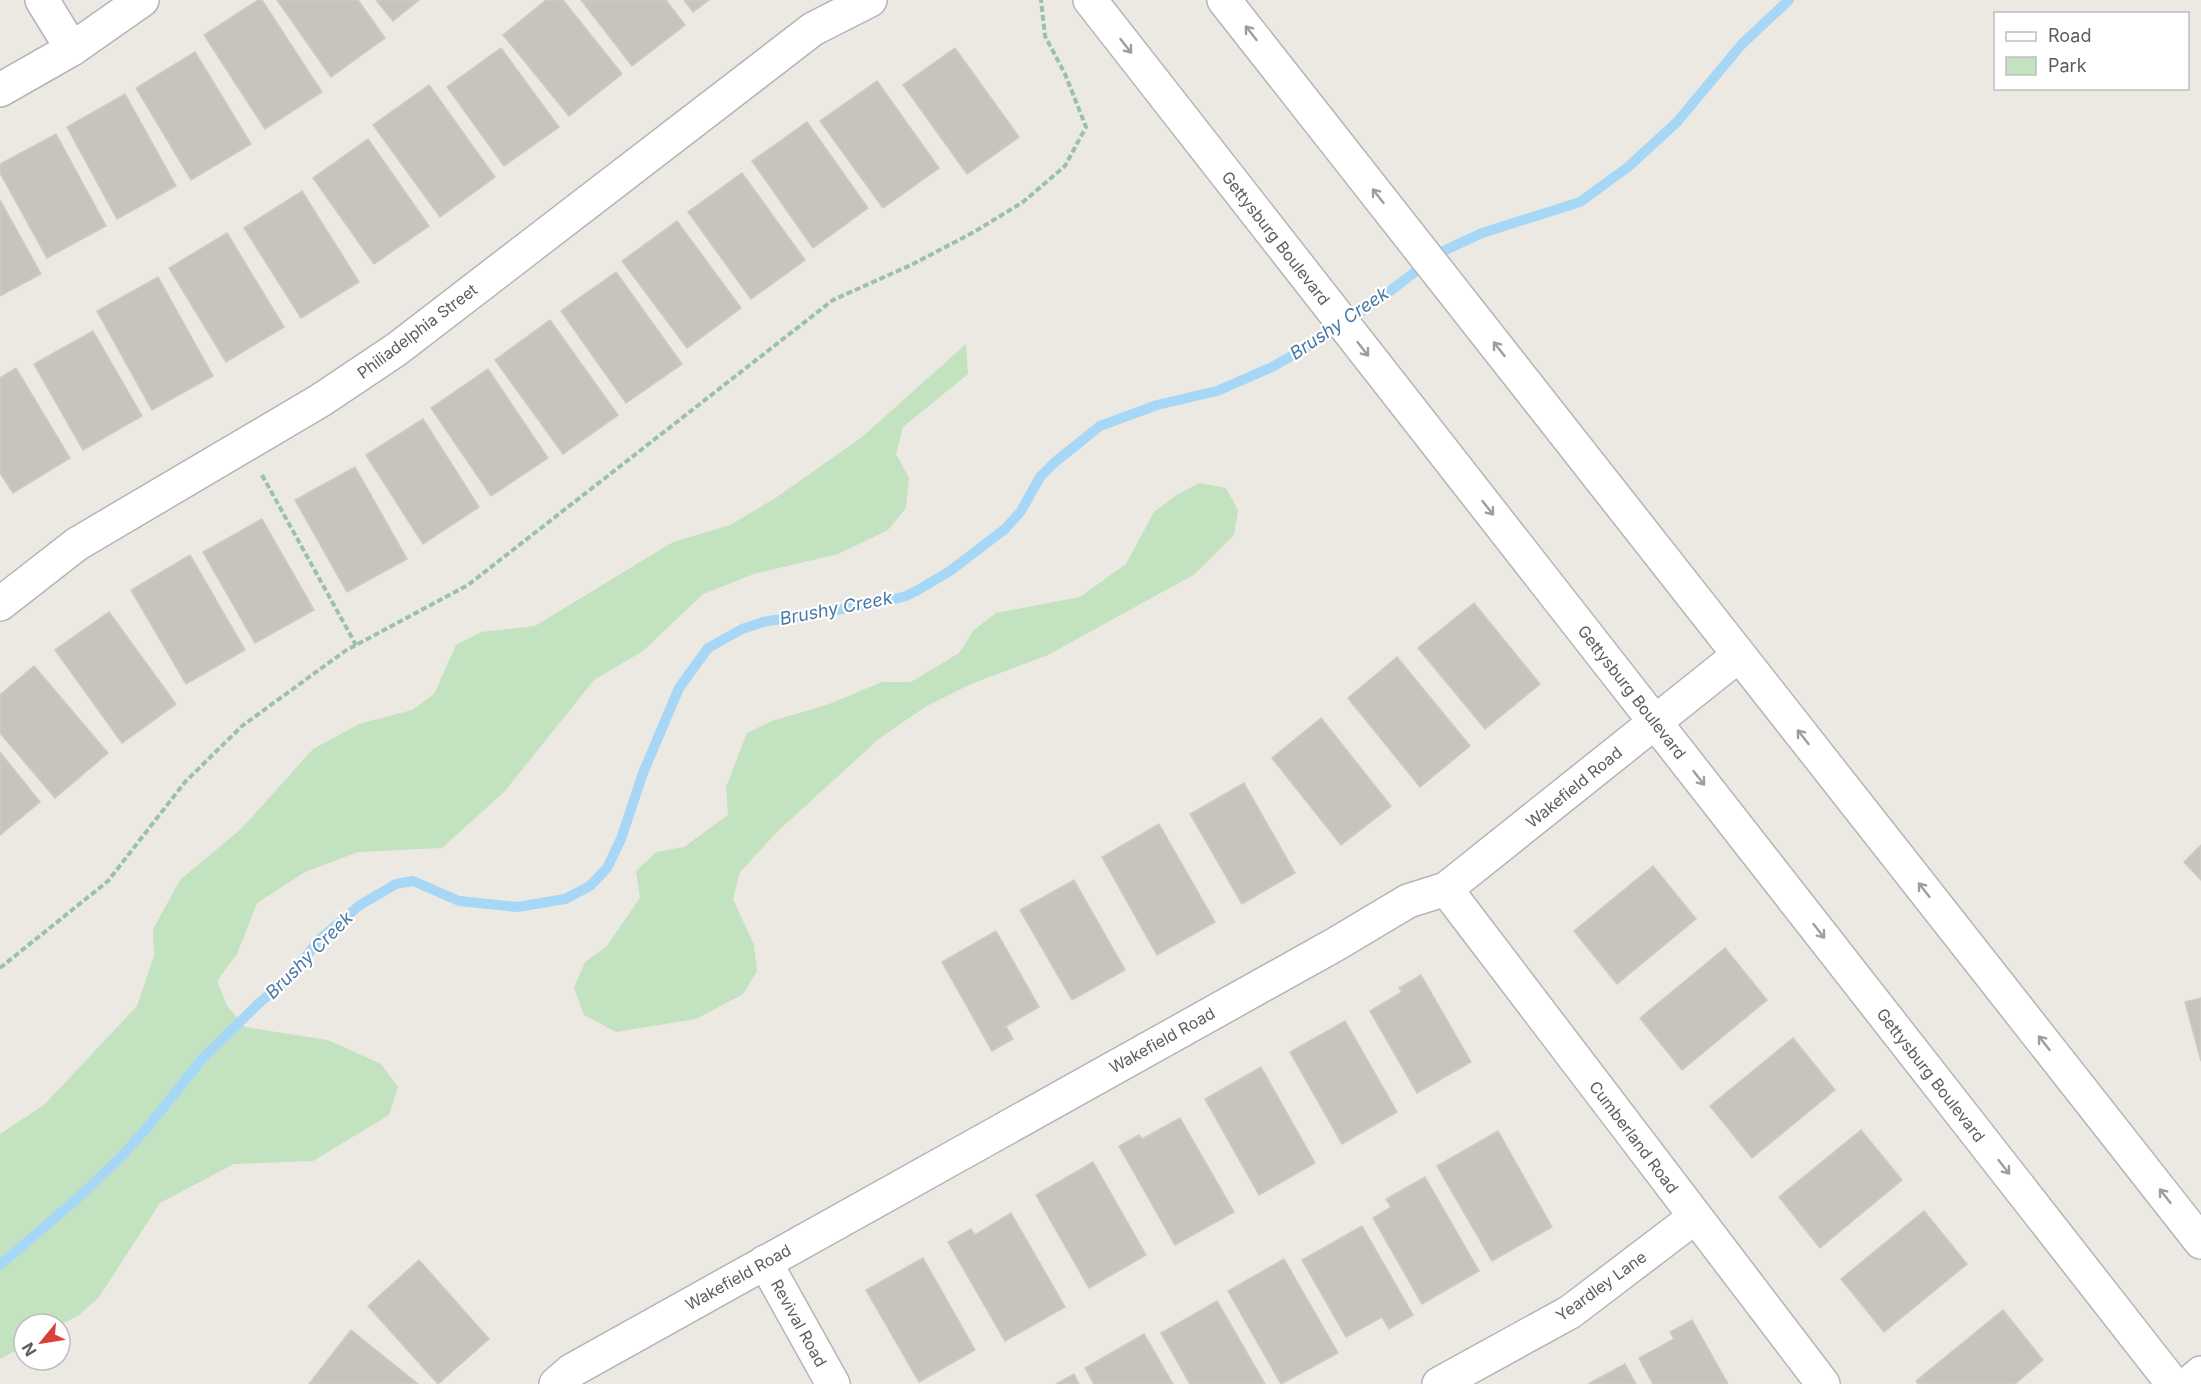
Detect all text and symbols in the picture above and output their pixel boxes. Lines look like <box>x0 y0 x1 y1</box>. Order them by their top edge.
legend <box>1994 12 2189 90</box>
text: Road <box>2048 25 2091 46</box>
one-way arrow <box>1244 26 1257 42</box>
one-way arrow <box>1119 38 1132 54</box>
text: Park <box>2048 55 2087 76</box>
street label: Gettysburg Boulevard <box>1218 167 1334 309</box>
one-way arrow <box>1372 188 1385 204</box>
street label: Philiadelphia Street <box>353 279 481 383</box>
water label: Brushy Creek <box>1286 282 1393 364</box>
one-way arrow <box>1356 340 1369 356</box>
one-way arrow <box>1493 342 1505 358</box>
one-way arrow <box>1481 500 1494 516</box>
water label: Brushy Creek <box>778 587 895 629</box>
street label: Gettysburg Boulevard <box>1574 621 1690 763</box>
one-way arrow <box>1797 729 1810 745</box>
street label: Wakefield Road <box>1522 742 1626 832</box>
one-way arrow <box>1692 769 1705 785</box>
one-way arrow <box>1917 882 1930 898</box>
water label: Brushy Creek <box>261 906 358 1003</box>
one-way arrow <box>1812 923 1825 939</box>
street label: Wakefield Road <box>1106 1003 1218 1077</box>
street label: Gettysburg Boulevard <box>1873 1004 1989 1146</box>
one-way arrow <box>2038 1035 2051 1051</box>
street label: Cumberland Road <box>1585 1077 1683 1197</box>
one-way arrow <box>1997 1159 2010 1175</box>
one-way arrow <box>2158 1189 2171 1205</box>
street label: Wakefield Road <box>682 1240 794 1314</box>
street label: Yeardley Lane <box>1552 1247 1650 1325</box>
street label: Revival Road <box>767 1276 831 1370</box>
north arrow <box>12 1312 72 1372</box>
text: N <box>17 1339 41 1360</box>

